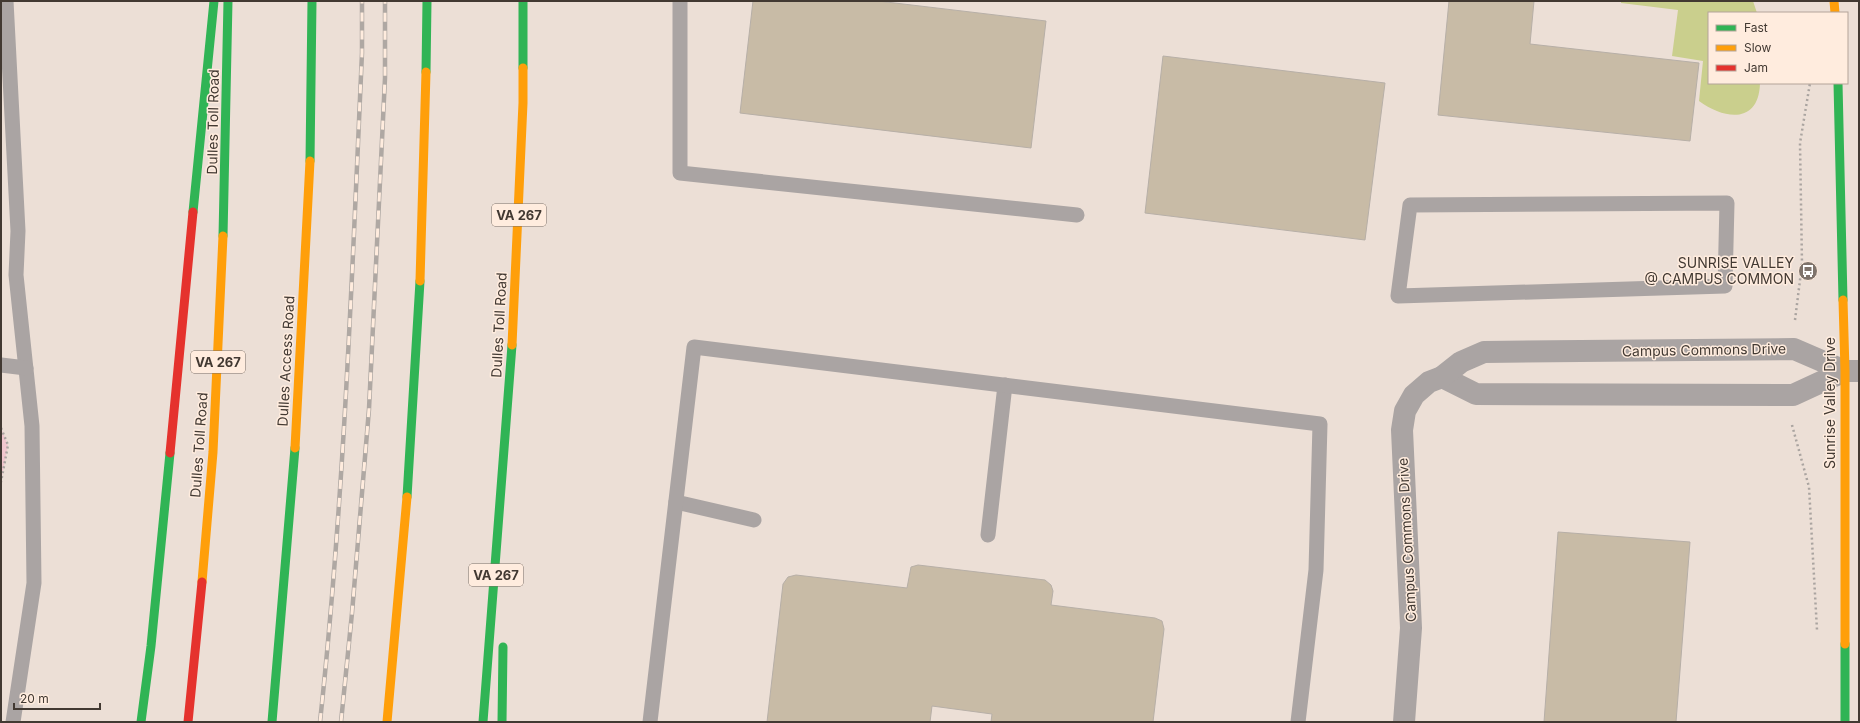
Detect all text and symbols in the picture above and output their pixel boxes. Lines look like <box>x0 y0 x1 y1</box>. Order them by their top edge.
legend <box>1708 12 1848 84</box>
text: Fast <box>1744 20 1768 35</box>
text: Slow <box>1744 40 1772 55</box>
text: Jam <box>1744 60 1768 75</box>
street label: Dulles Toll Road <box>203 69 222 175</box>
road number: VA 267 <box>492 204 546 226</box>
place label: SUNRISE VALLEY @ CAMPUS COMMON <box>1645 254 1794 287</box>
bus stop icon: SUNRISE VALLEY @ CAMPUS COMMON <box>1797 260 1819 282</box>
street label: Dulles Toll Road <box>487 272 510 378</box>
street label: Dulles Access Road <box>274 295 297 427</box>
street label: Sunrise Valley Drive <box>1821 337 1838 469</box>
street label: Campus Commons Drive <box>1622 340 1786 359</box>
road number: VA 267 <box>191 351 245 373</box>
street label: Dulles Toll Road <box>186 392 211 498</box>
street label: Campus Commons Drive <box>1394 457 1419 623</box>
road number: VA 267 <box>469 564 523 586</box>
scale bar <box>14 685 100 711</box>
text: 20 m <box>20 691 49 706</box>

